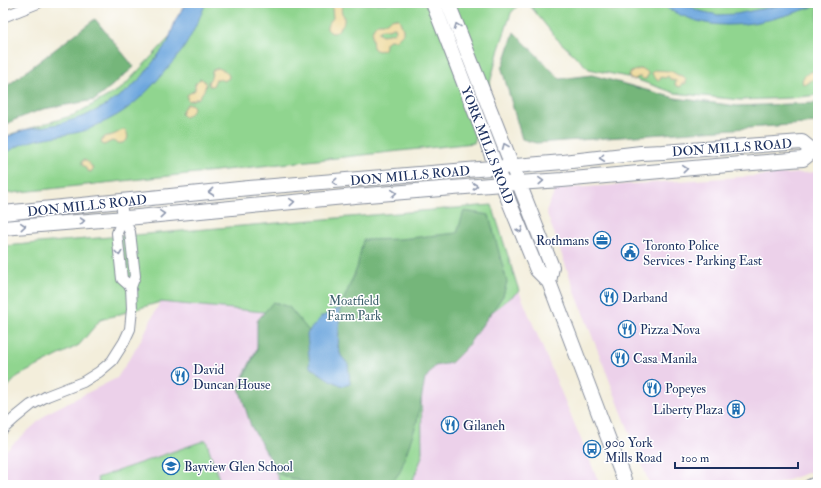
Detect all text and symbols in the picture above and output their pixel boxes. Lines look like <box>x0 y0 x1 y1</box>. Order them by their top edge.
one-way arrow <box>453 22 461 29</box>
street label: YORK MILLS ROAD <box>457 84 517 207</box>
street label: DON MILLS ROAD <box>672 136 793 160</box>
one-way arrow <box>502 143 510 151</box>
one-way arrow <box>599 153 605 162</box>
street label: DON MILLS ROAD <box>349 163 471 189</box>
one-way arrow <box>682 165 688 174</box>
one-way arrow <box>332 177 338 186</box>
one-way arrow <box>538 177 544 186</box>
one-way arrow <box>472 182 478 191</box>
one-way arrow <box>208 187 214 196</box>
one-way arrow <box>391 189 397 198</box>
street label: DON MILLS ROAD <box>26 192 148 220</box>
one-way arrow <box>289 198 295 207</box>
one-way arrow <box>159 210 165 219</box>
one-way arrow <box>79 217 85 226</box>
one-way arrow <box>20 222 26 231</box>
one-way arrow <box>516 227 524 234</box>
office icon: Rothmans <box>592 230 612 250</box>
place label: Rothmans <box>536 233 590 249</box>
place label: Toronto Police Services - Parking East <box>643 238 762 269</box>
public building icon: Toronto Police Services - Parking East <box>620 242 640 262</box>
one-way arrow <box>114 250 123 256</box>
restaurant icon: Darband <box>599 287 619 307</box>
place label: Darband <box>622 290 668 306</box>
park label: Moatfield Farm Park <box>327 293 382 324</box>
restaurant icon: Pizza Nova <box>617 319 637 339</box>
place label: Pizza Nova <box>640 322 701 338</box>
restaurant icon: Casa Manila <box>610 348 630 368</box>
place label: Casa Manila <box>633 351 698 367</box>
place label: David Duncan House <box>193 362 271 393</box>
restaurant icon: David Duncan House <box>170 366 190 386</box>
restaurant icon: Popeyes <box>642 378 662 398</box>
place label: Popeyes <box>665 381 707 398</box>
building icon: Liberty Plaza <box>726 399 746 419</box>
place label: Liberty Plaza <box>653 402 724 419</box>
restaurant icon: Gilaneh <box>440 415 460 435</box>
place label: Gilaneh <box>463 418 505 434</box>
place label: 900 York Mills Road <box>604 435 663 466</box>
bus stop icon: 900 York Mills Road <box>582 439 602 459</box>
scale bar <box>675 444 798 470</box>
text: 100 m <box>681 451 710 466</box>
school or university icon: Bayview Glen School <box>161 456 181 476</box>
place label: Bayview Glen School <box>184 459 293 476</box>

